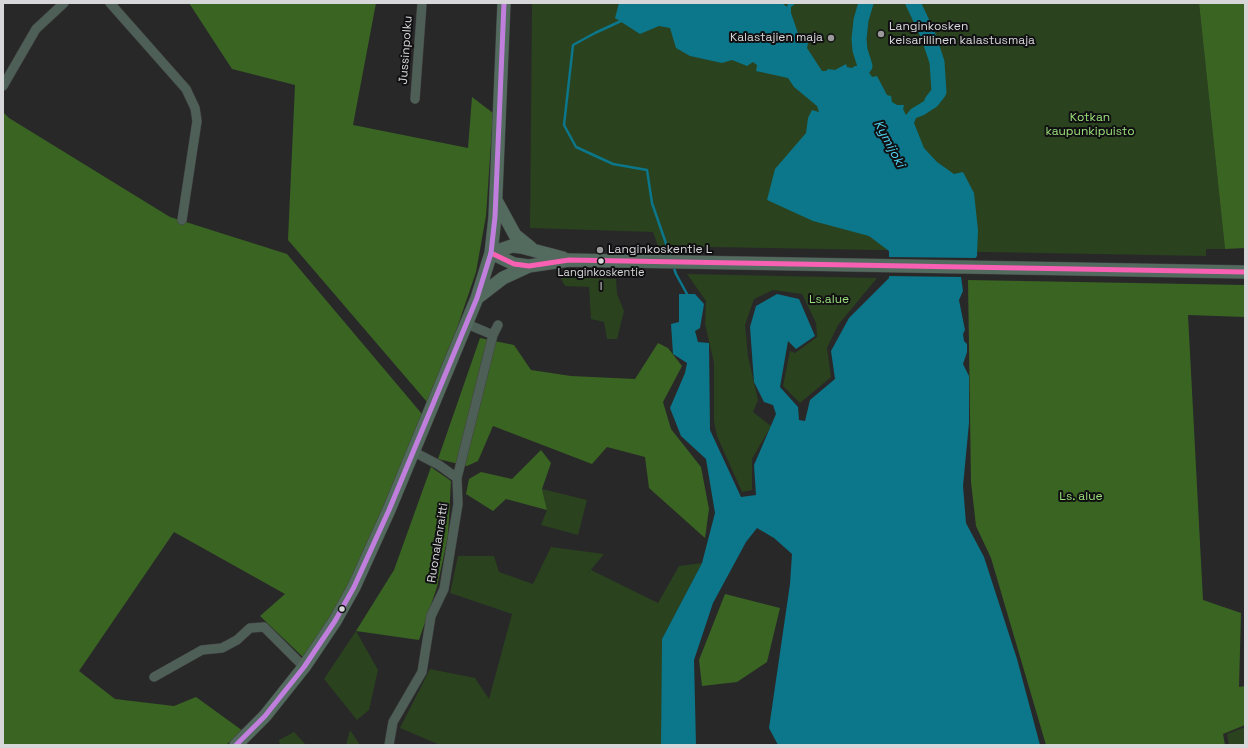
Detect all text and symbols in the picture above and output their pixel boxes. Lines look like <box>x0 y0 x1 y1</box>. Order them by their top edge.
street label: Jussinpolku <box>396 15 416 85</box>
place label: Langinkosken keisarillinen kalastusmaja <box>889 20 1035 48</box>
marker: Langinkosken keisarillinen kalastusmaja <box>876 29 886 39</box>
place label: Kalastajien maja <box>730 31 823 45</box>
marker: Kalastajien maja <box>826 33 836 43</box>
park label: Kotkan kaupunkipuisto <box>1045 111 1135 139</box>
water label: Kymijoki <box>870 118 908 170</box>
place label: Langinkoskentie L <box>608 243 712 257</box>
marker: Langinkoskentie L <box>595 245 605 255</box>
marker: Langinkoskentie I <box>596 256 606 266</box>
place label: Langinkoskentie I <box>558 266 644 292</box>
park label: Ls.alue <box>809 293 849 307</box>
park label: Ls. alue <box>1059 490 1103 504</box>
street label: Ruonalanraitti <box>425 502 451 584</box>
unlabelled marker <box>337 604 347 614</box>

